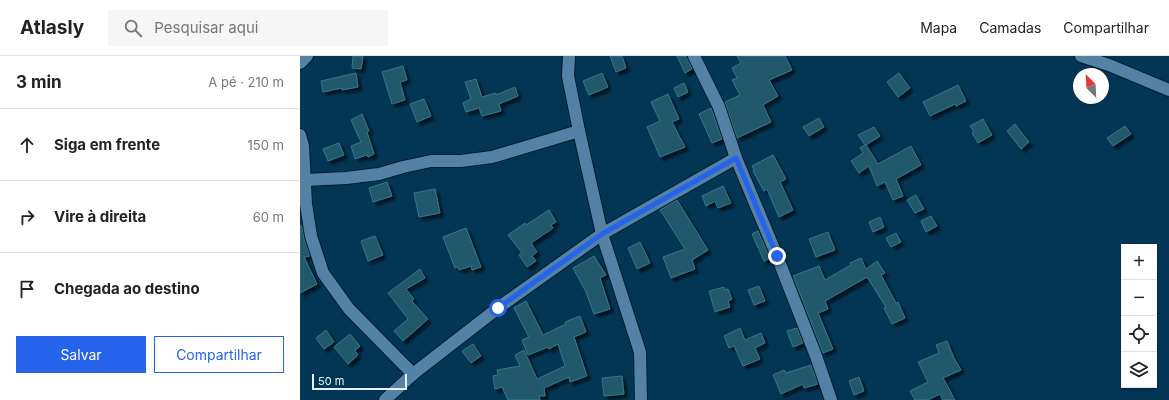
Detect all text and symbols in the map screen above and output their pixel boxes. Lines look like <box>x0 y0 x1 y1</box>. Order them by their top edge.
search box <box>108 10 388 46</box>
text: Atlasly <box>20 16 84 39</box>
icon: search <box>122 17 144 39</box>
text: Pesquisar aqui <box>154 18 258 37</box>
text: Mapa <box>920 19 957 36</box>
text: Camadas <box>979 19 1041 36</box>
text: Compartilhar <box>1063 19 1149 36</box>
north arrow <box>1073 68 1109 104</box>
text: 3 min <box>16 72 62 92</box>
text: A pé · 210 m <box>208 74 284 90</box>
icon: ahead <box>16 134 38 156</box>
text: Siga em frente <box>54 135 160 154</box>
text: 150 m <box>248 137 284 153</box>
icon: right <box>16 206 38 228</box>
text: Vire à direita <box>54 207 146 226</box>
text: 60 m <box>253 209 284 225</box>
map controls <box>1121 244 1157 388</box>
button: + <box>1121 244 1157 280</box>
route end <box>768 247 786 265</box>
icon: arrive <box>16 278 38 300</box>
text: Chegada ao destino <box>54 279 200 298</box>
button: − <box>1121 280 1157 316</box>
route start <box>489 299 507 317</box>
button: locate <box>1121 316 1157 352</box>
button: Salvar <box>16 336 146 373</box>
button: Compartilhar <box>154 336 284 373</box>
button: layers <box>1121 352 1157 388</box>
scale bar <box>312 372 407 391</box>
text: 50 m <box>318 374 344 388</box>

